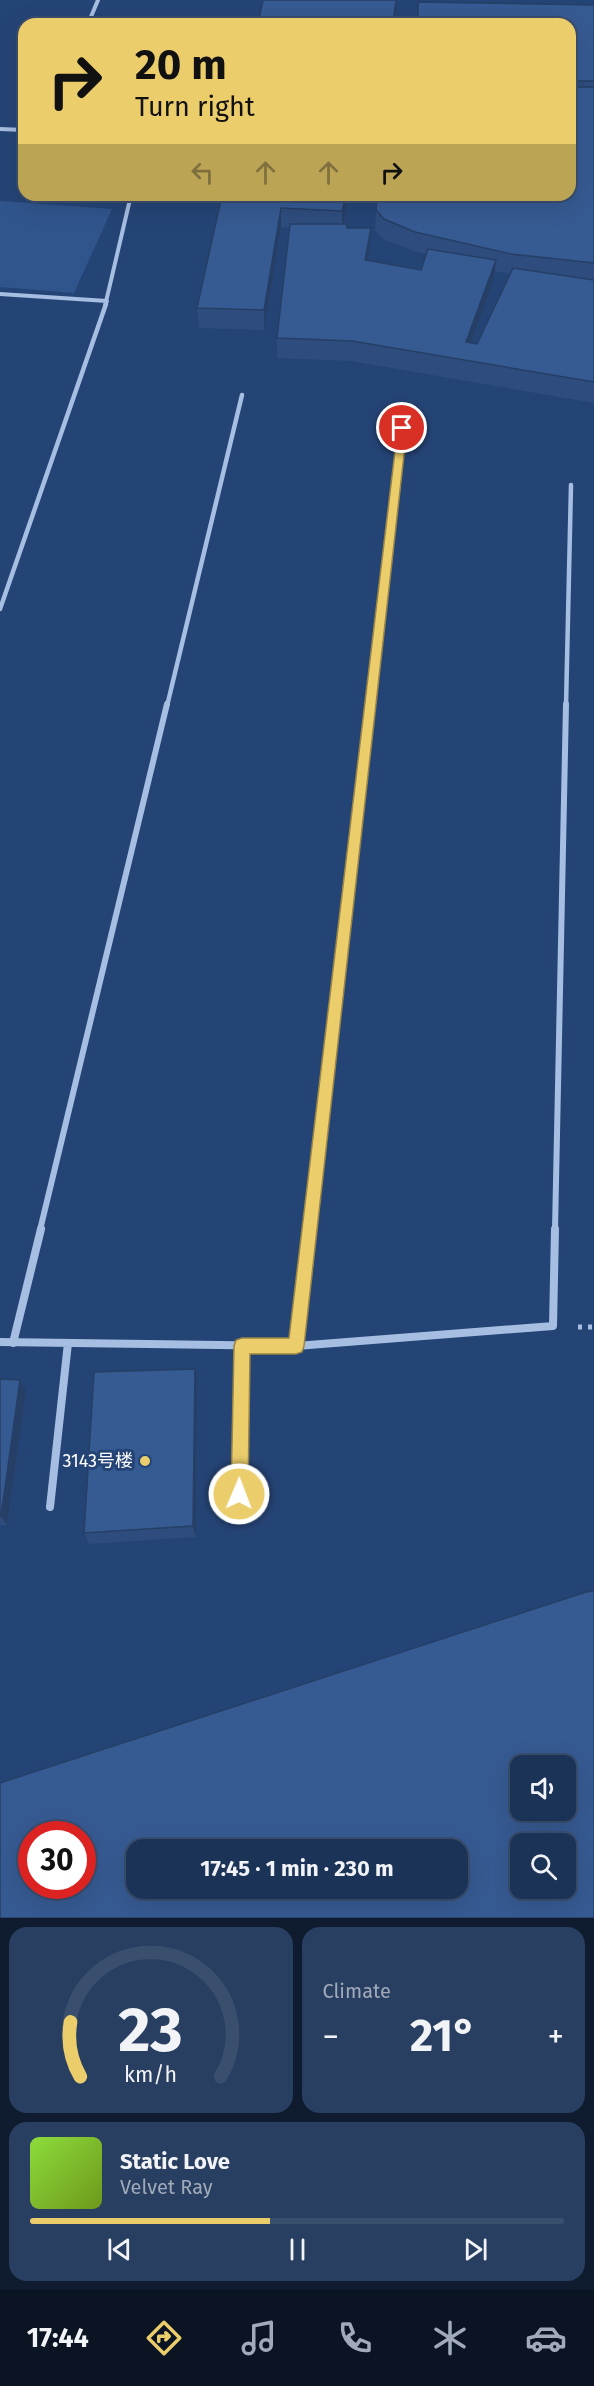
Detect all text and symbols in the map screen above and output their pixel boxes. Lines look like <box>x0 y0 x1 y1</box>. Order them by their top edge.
text: 20 m <box>135 40 227 90</box>
icon: right <box>36 42 114 120</box>
text: Turn right <box>135 91 255 123</box>
icon: left <box>186 156 219 189</box>
icon: ahead <box>249 156 282 189</box>
icon: ahead <box>312 156 345 189</box>
icon: right <box>375 156 408 189</box>
pin <box>376 402 427 453</box>
icon: arrive <box>385 411 418 444</box>
place label: 3143号楼 <box>62 1450 133 1472</box>
marker: 3143号楼 <box>138 1454 152 1468</box>
position arrow <box>207 1462 271 1526</box>
map controls <box>510 1755 576 1899</box>
button: sound <box>510 1755 576 1821</box>
speed limit sign: 30 <box>18 1821 96 1899</box>
button: search <box>510 1833 576 1899</box>
text: 17:45 · 1 min · 230 m <box>200 1855 394 1882</box>
text: Climate <box>323 1979 391 2003</box>
text: 23 <box>119 1993 183 2068</box>
text: 21° <box>410 2009 477 2063</box>
text: − <box>323 2017 339 2057</box>
text: + <box>548 2017 564 2057</box>
text: km/h <box>124 2062 177 2088</box>
text: Static Love <box>120 2148 230 2175</box>
text: Velvet Ray <box>120 2175 213 2199</box>
icon: previous <box>103 2233 136 2266</box>
icon: pause <box>281 2233 314 2266</box>
icon: next <box>459 2233 492 2266</box>
icon: directions <box>143 2317 185 2359</box>
icon: music <box>238 2317 280 2359</box>
icon: phone <box>334 2317 376 2359</box>
icon: climate <box>429 2317 471 2359</box>
icon: car <box>525 2317 567 2359</box>
text: 17:44 <box>27 2322 89 2354</box>

